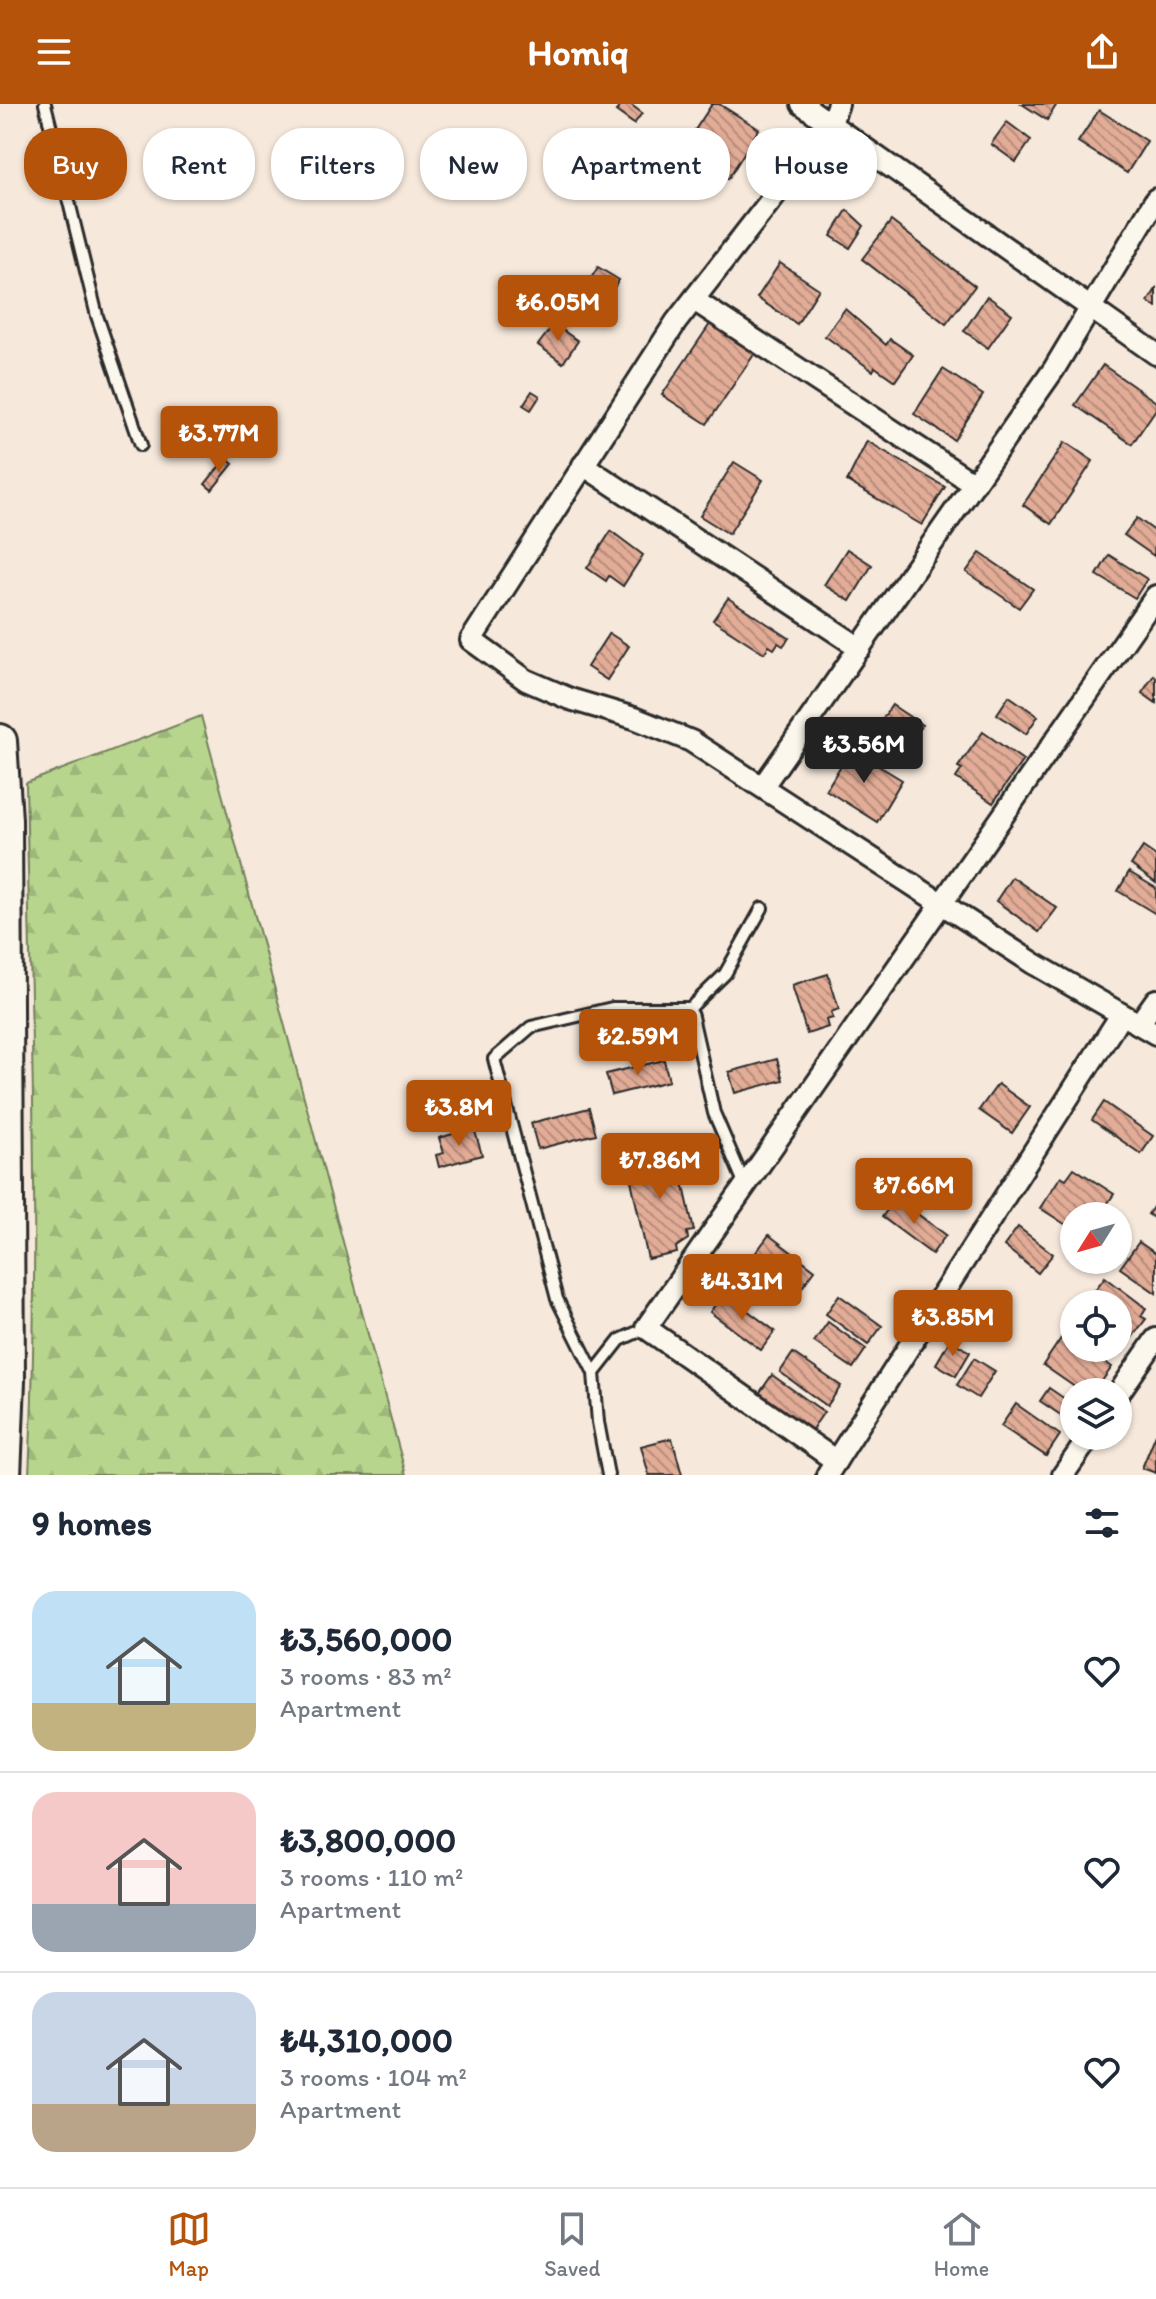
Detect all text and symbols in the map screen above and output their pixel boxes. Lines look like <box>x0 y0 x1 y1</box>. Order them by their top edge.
icon: menu <box>32 30 76 74</box>
icon: share <box>1080 30 1124 74</box>
text: Homiq <box>527 31 629 74</box>
chip: Buy <box>24 128 127 200</box>
chip: Rent <box>143 128 255 200</box>
chip: Filters <box>271 128 404 200</box>
chip: New <box>420 128 527 200</box>
chip: Apartment <box>543 128 730 200</box>
chip: House <box>746 128 877 200</box>
pin: ₺6.05M <box>493 275 623 343</box>
text: ₺6.05M <box>516 285 600 317</box>
pin: ₺3.77M <box>154 406 284 474</box>
text: ₺3.77M <box>179 416 259 448</box>
pin: ₺3.56M <box>799 717 929 785</box>
text: ₺3.56M <box>823 727 905 759</box>
pin: ₺2.59M <box>573 1009 703 1077</box>
text: ₺2.59M <box>597 1019 679 1051</box>
pin: ₺3.8M <box>403 1080 515 1148</box>
text: ₺3.8M <box>424 1090 494 1122</box>
pin: ₺7.86M <box>595 1133 725 1201</box>
text: ₺7.86M <box>619 1143 701 1175</box>
pin: ₺7.66M <box>849 1158 979 1226</box>
text: ₺7.66M <box>873 1168 955 1200</box>
north arrow <box>1060 1202 1132 1274</box>
map controls <box>1060 1202 1132 1450</box>
pin: ₺4.31M <box>677 1254 807 1322</box>
text: ₺4.31M <box>701 1264 783 1296</box>
pin: ₺3.85M <box>888 1290 1018 1358</box>
button: locate <box>1060 1290 1132 1362</box>
text: ₺3.85M <box>912 1300 994 1332</box>
button: layers <box>1060 1378 1132 1450</box>
icon: filters <box>1080 1501 1124 1545</box>
text: 9 homes <box>32 1503 152 1544</box>
text: ₺3,560,000 <box>280 1619 453 1660</box>
icon: home <box>96 1623 192 1719</box>
icon: heart <box>1080 1649 1124 1693</box>
text: 3 rooms · 83 m² <box>280 1660 452 1692</box>
text: Apartment <box>280 1692 401 1724</box>
text: ₺3,800,000 <box>280 1820 456 1861</box>
icon: home <box>96 1824 192 1920</box>
icon: heart <box>1080 1850 1124 1894</box>
text: 3 rooms · 110 m² <box>280 1861 463 1893</box>
text: Apartment <box>280 1893 401 1925</box>
text: ₺4,310,000 <box>280 2020 453 2061</box>
icon: home <box>96 2024 192 2120</box>
icon: heart <box>1080 2050 1124 2094</box>
text: 3 rooms · 104 m² <box>280 2061 467 2093</box>
text: Apartment <box>280 2093 401 2125</box>
tab: Map <box>167 2207 211 2282</box>
tab: Saved <box>544 2207 600 2282</box>
tab: Home <box>934 2207 989 2282</box>

